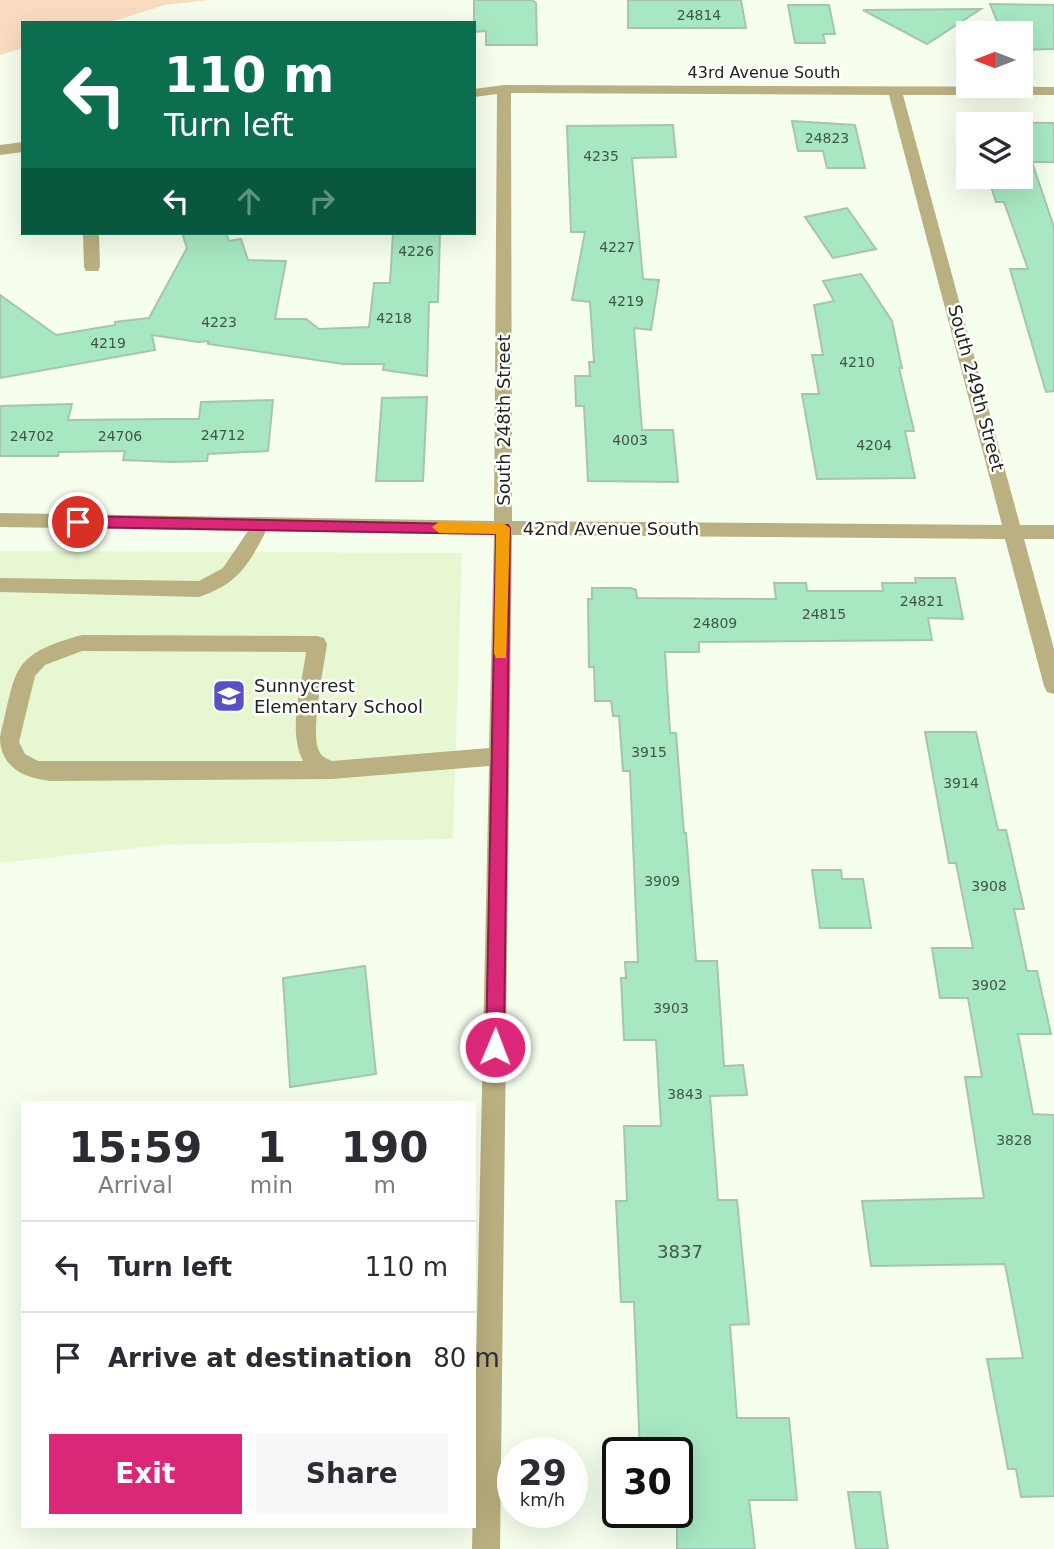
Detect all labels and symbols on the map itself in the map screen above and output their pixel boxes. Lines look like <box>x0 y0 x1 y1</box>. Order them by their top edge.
house number: 24814 <box>677 7 721 23</box>
north arrow <box>956 21 1032 98</box>
street label: 43rd Avenue South <box>688 63 840 82</box>
house number: 24823 <box>805 130 849 146</box>
house number: 4235 <box>583 148 619 164</box>
house number: 4227 <box>599 239 635 255</box>
house number: 4226 <box>398 243 434 259</box>
house number: 4219 <box>608 293 644 309</box>
street label: South 249th Street <box>944 302 1009 473</box>
house number: 4218 <box>376 310 412 326</box>
house number: 4223 <box>201 314 237 330</box>
street label: South 248th Street <box>493 334 514 506</box>
house number: 4219 <box>90 335 126 351</box>
house number: 4210 <box>839 354 875 370</box>
house number: 24712 <box>201 427 245 443</box>
house number: 24702 <box>10 428 54 444</box>
house number: 24706 <box>98 428 142 444</box>
house number: 4003 <box>612 432 648 448</box>
house number: 4204 <box>856 437 892 453</box>
pin <box>48 492 108 552</box>
street label: 42nd Avenue South <box>523 518 699 539</box>
house number: 24821 <box>900 593 944 609</box>
house number: 24815 <box>802 606 846 622</box>
house number: 24809 <box>693 615 737 631</box>
place label: Sunnycrest Elementary School <box>254 675 423 717</box>
school or university icon: Sunnycrest Elementary School <box>210 677 248 715</box>
house number: 3915 <box>631 744 667 760</box>
house number: 3914 <box>943 775 979 791</box>
house number: 3909 <box>644 873 680 889</box>
house number: 3908 <box>971 878 1007 894</box>
house number: 3902 <box>971 977 1007 993</box>
house number: 3903 <box>653 1000 689 1016</box>
position arrow <box>458 1010 532 1084</box>
house number: 3843 <box>667 1086 703 1102</box>
house number: 3828 <box>996 1132 1032 1148</box>
house number: 3837 <box>657 1241 703 1262</box>
speed limit sign: 30 <box>602 1437 693 1528</box>

